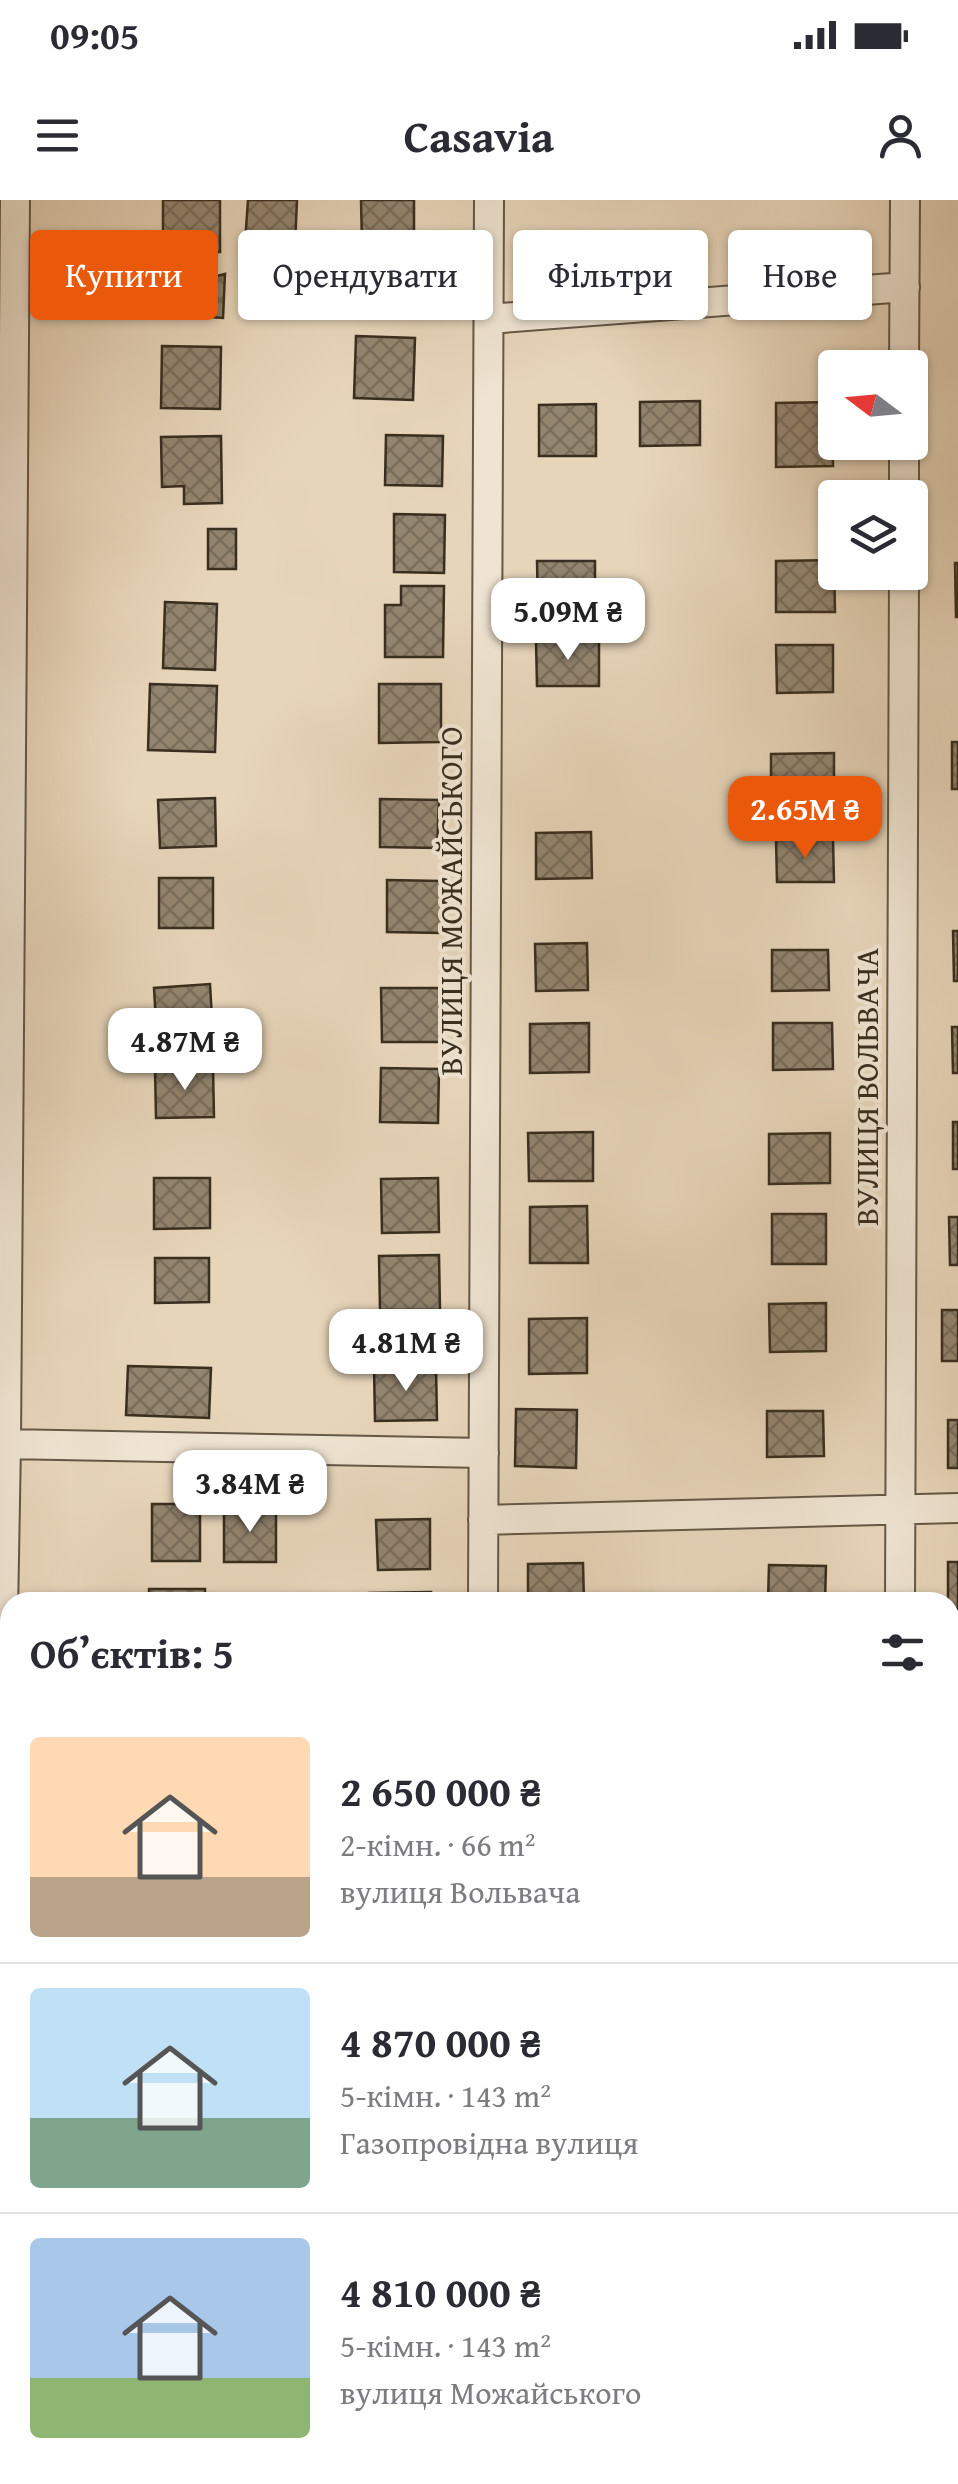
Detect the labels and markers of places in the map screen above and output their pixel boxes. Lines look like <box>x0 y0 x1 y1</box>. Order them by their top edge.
pin: 5.09M ₴ <box>476 578 660 663</box>
pin: 2.65M ₴ <box>713 776 897 861</box>
pin: 4.87M ₴ <box>93 1008 277 1093</box>
pin: 4.81M ₴ <box>314 1309 498 1394</box>
pin: 3.84M ₴ <box>158 1450 342 1535</box>

